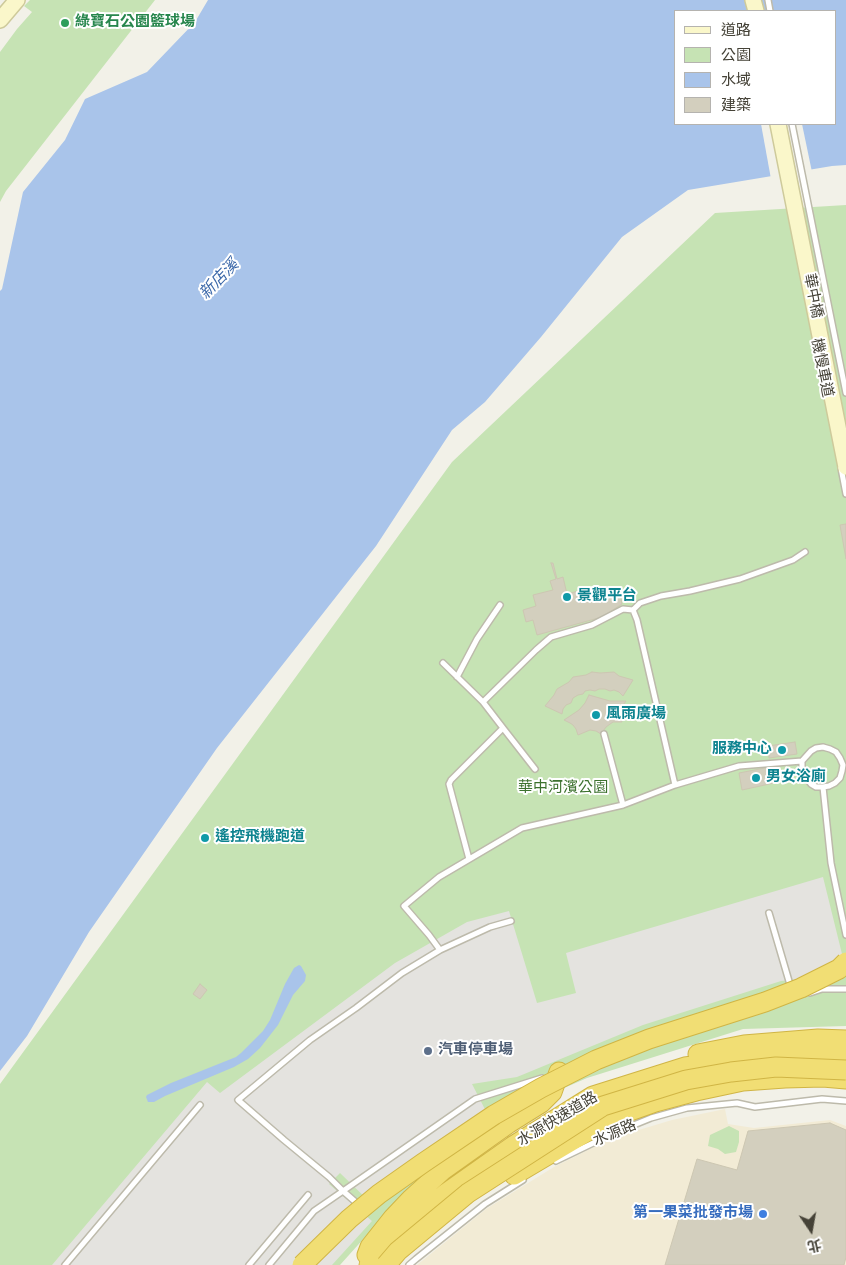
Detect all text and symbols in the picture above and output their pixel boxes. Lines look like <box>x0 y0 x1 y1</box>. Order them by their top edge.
legend <box>674 10 836 125</box>
place label: 綠寶石公園籃球場 <box>75 14 195 32</box>
marker: 綠寶石公園籃球場 <box>59 17 71 29</box>
text: 道路 <box>721 20 751 41</box>
text: 公園 <box>721 45 751 66</box>
text: 水域 <box>721 70 751 91</box>
text: 建築 <box>721 95 751 116</box>
water label: 新店溪 <box>196 256 244 304</box>
street label: 華中橋 <box>799 272 825 320</box>
street label: 機慢車道 <box>806 337 836 399</box>
place label: 景觀平台 <box>577 588 637 606</box>
marker: 景觀平台 <box>561 591 573 603</box>
place label: 風雨廣場 <box>606 706 666 724</box>
marker: 風雨廣場 <box>590 709 602 721</box>
place label: 服務中心 <box>712 741 772 759</box>
marker: 服務中心 <box>776 744 788 756</box>
place label: 男女浴廁 <box>766 769 826 787</box>
marker: 男女浴廁 <box>750 772 762 784</box>
park label: 華中河濱公園 <box>518 780 608 798</box>
place label: 遙控飛機跑道 <box>215 829 305 847</box>
marker: 遙控飛機跑道 <box>199 832 211 844</box>
place label: 汽車停車場 <box>438 1042 513 1060</box>
marker: 汽車停車場 <box>422 1045 434 1057</box>
street label: 水源快速道路 <box>515 1089 601 1151</box>
street label: 水源路 <box>591 1117 639 1151</box>
place label: 第一果菜批發市場 <box>633 1205 753 1223</box>
north arrow <box>786 1205 836 1255</box>
marker: 第一果菜批發市場 <box>757 1208 769 1220</box>
text: 北 <box>805 1233 823 1256</box>

